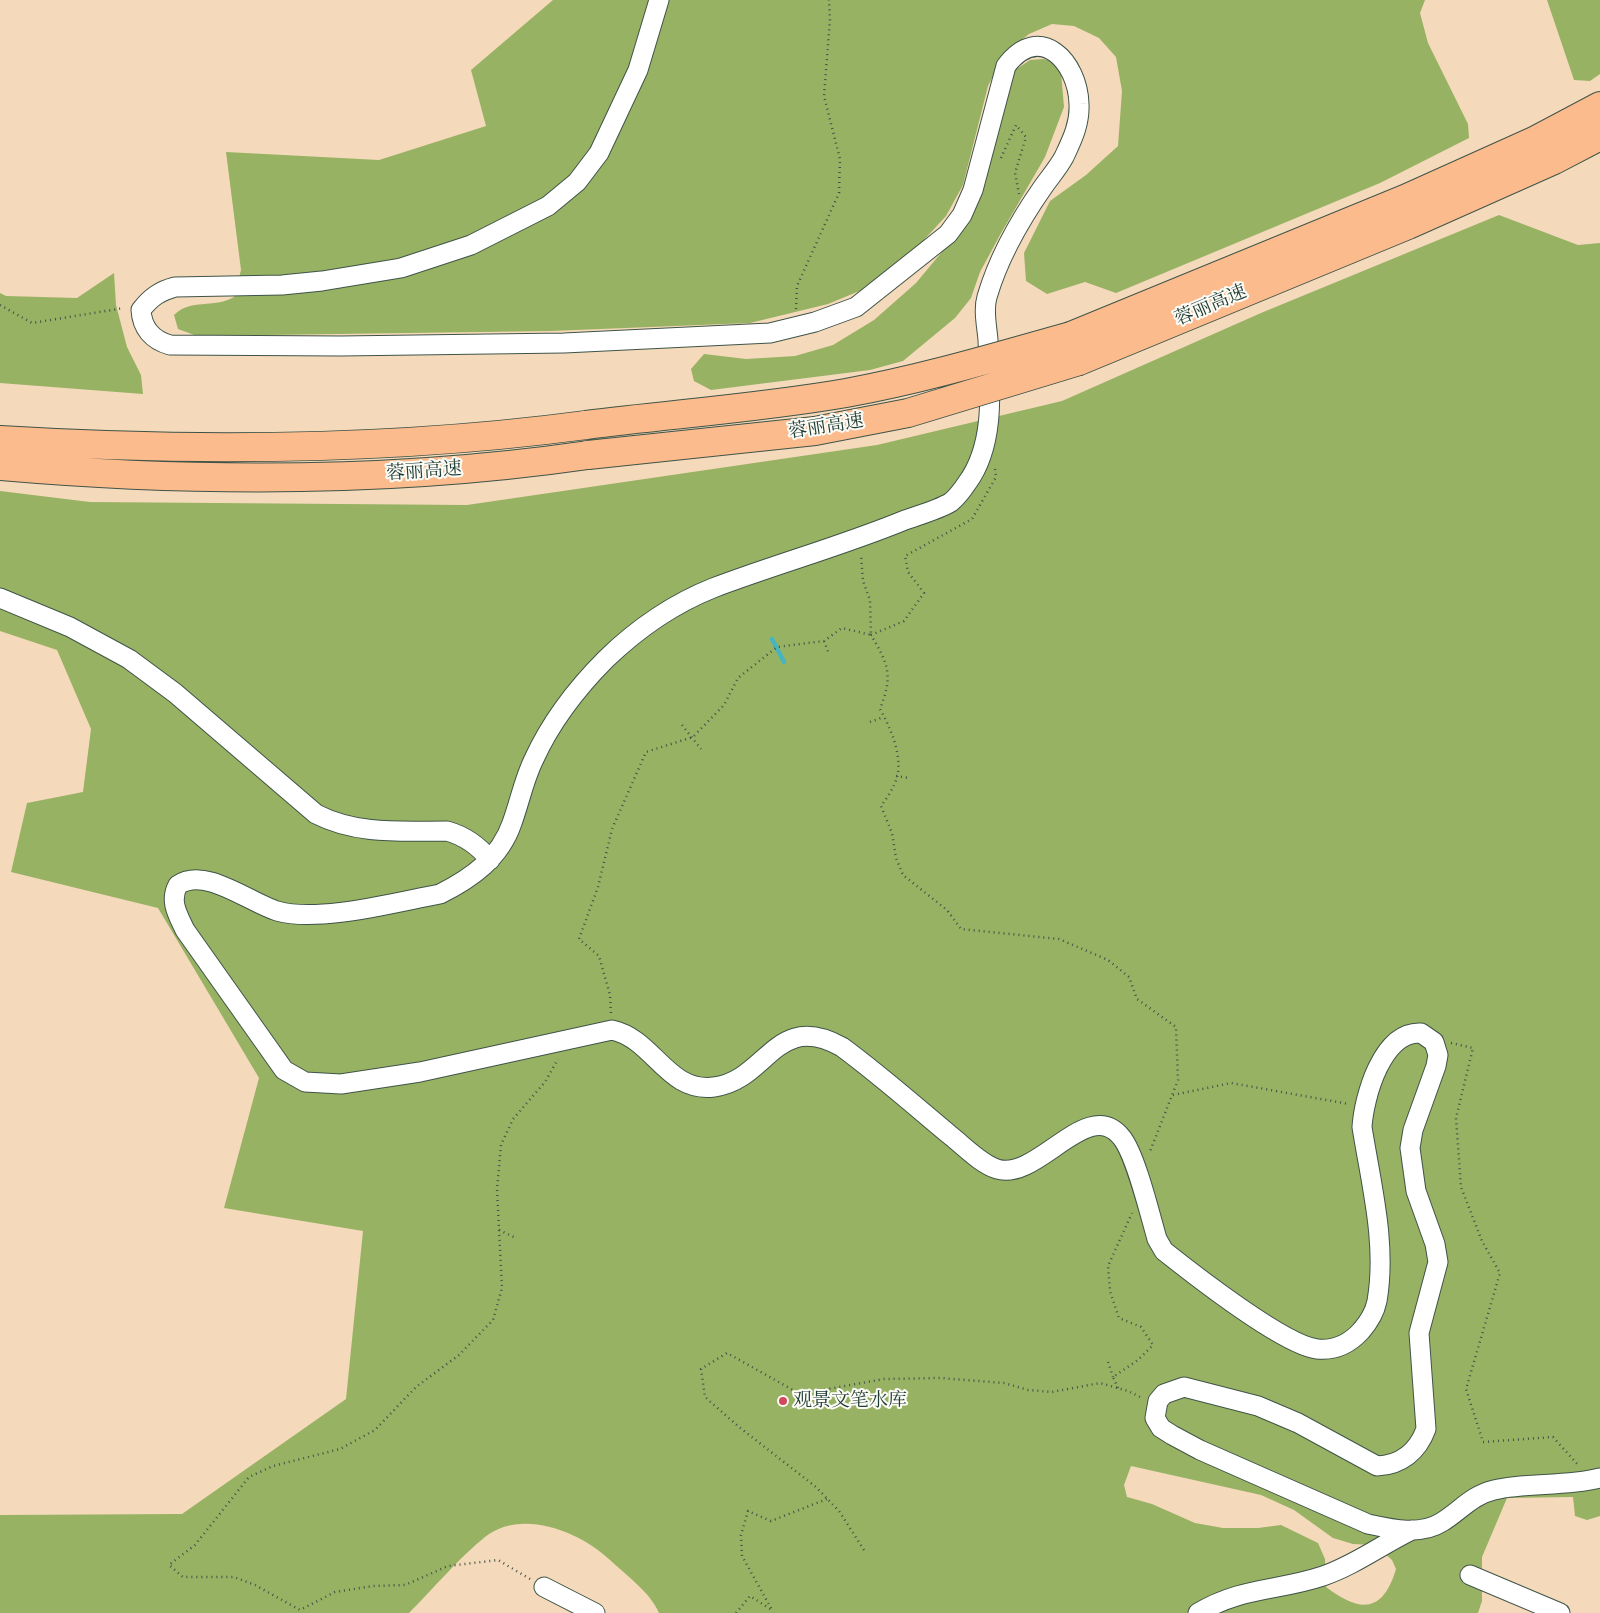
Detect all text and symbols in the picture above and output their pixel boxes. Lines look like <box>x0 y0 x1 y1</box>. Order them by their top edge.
street label: 蓉丽高速 <box>1172 281 1250 331</box>
street label: 蓉丽高速 <box>787 410 865 444</box>
street label: 蓉丽高速 <box>385 458 463 486</box>
place label: 观景文笔水库 <box>793 1390 907 1412</box>
marker: 观景文笔水库 <box>777 1395 789 1407</box>

